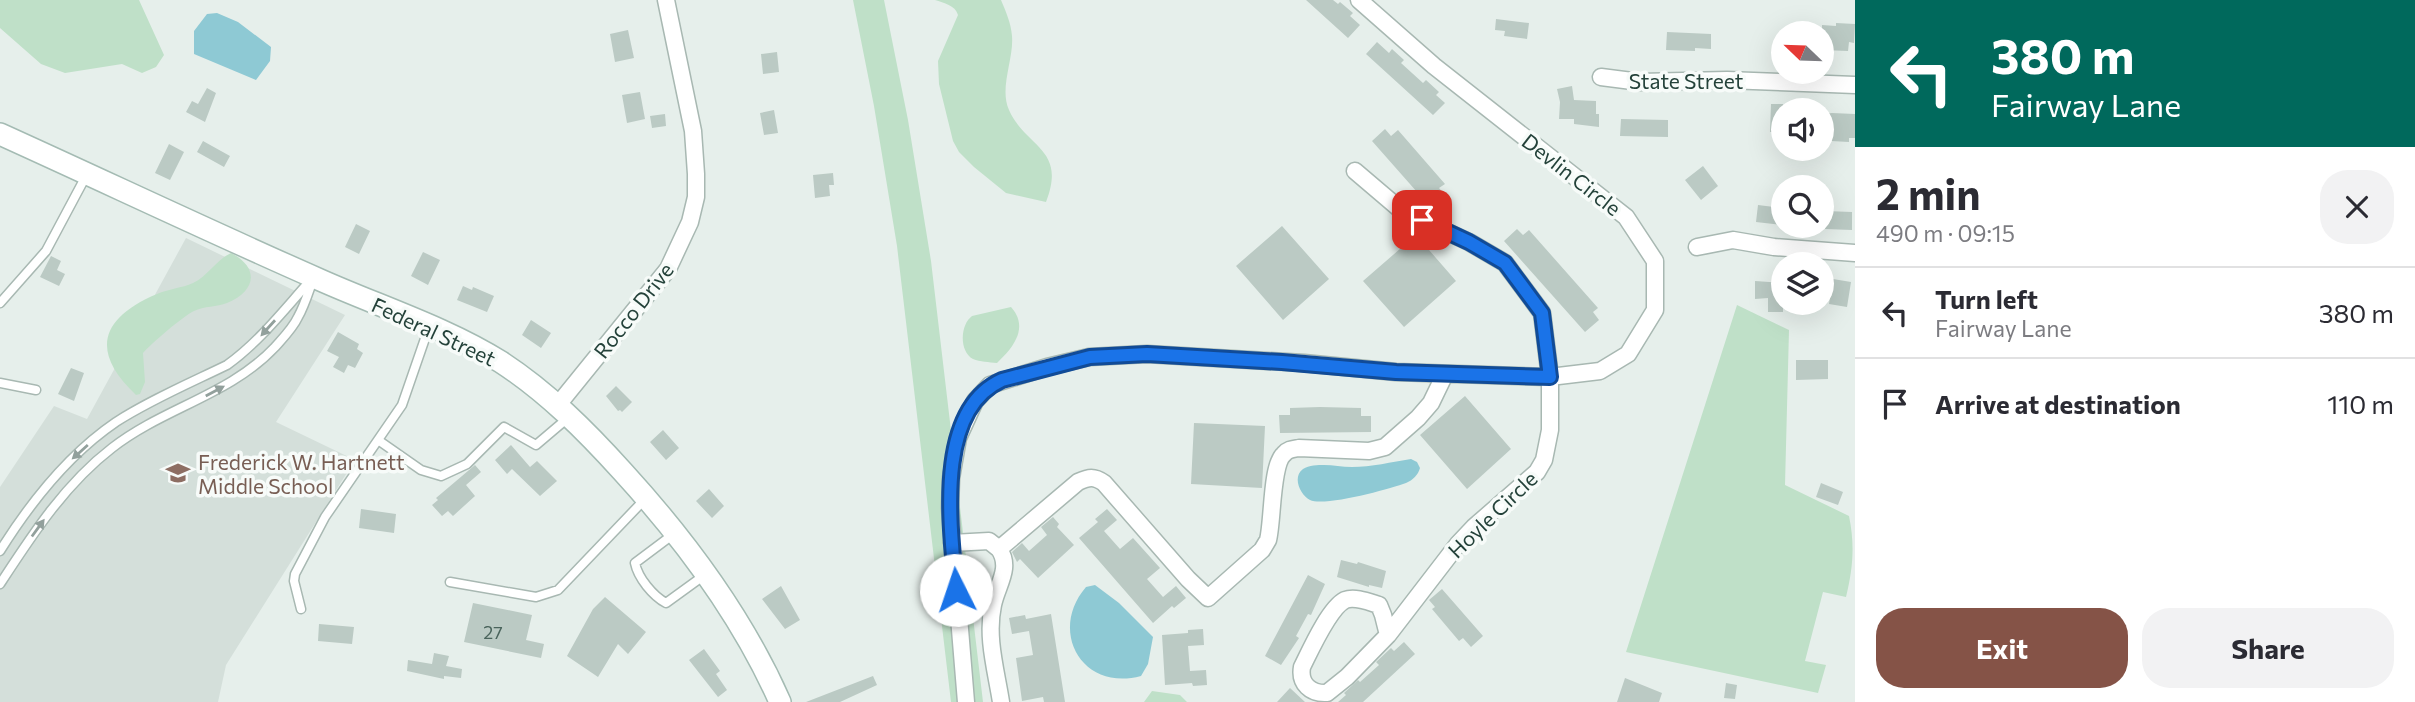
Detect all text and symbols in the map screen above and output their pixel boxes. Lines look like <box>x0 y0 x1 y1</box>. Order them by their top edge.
north arrow <box>1771 21 1834 84</box>
map controls <box>1771 21 1834 315</box>
text: 380 m <box>1991 24 2135 84</box>
icon: left <box>1876 28 1967 119</box>
street label: State Street <box>1629 68 1743 93</box>
text: Fairway Lane <box>1991 84 2181 124</box>
button: sound <box>1771 98 1834 161</box>
street label: Devlin Circle <box>1518 128 1626 220</box>
text: 2 min <box>1876 167 1981 219</box>
button: close <box>2320 170 2394 244</box>
button: search <box>1771 175 1834 238</box>
pin <box>1392 190 1452 250</box>
icon: arrive <box>1403 201 1441 239</box>
text: 490 m · 09:15 <box>1876 219 2015 247</box>
button: layers <box>1771 252 1834 315</box>
street label: Rocco Drive <box>588 257 678 363</box>
text: Turn left <box>1935 283 2038 314</box>
street label: Federal Street <box>368 291 500 371</box>
icon: left <box>1876 294 1914 332</box>
text: 380 m <box>2319 297 2394 328</box>
text: Fairway Lane <box>1935 314 2072 342</box>
one-way arrow <box>261 319 277 336</box>
one-way arrow <box>206 385 225 397</box>
icon: arrive <box>1876 385 1914 423</box>
text: Arrive at destination <box>1935 388 2181 419</box>
text: 110 m <box>2327 388 2394 419</box>
one-way arrow <box>71 444 89 460</box>
place label: Frederick W. Hartnett Middle School <box>198 449 405 498</box>
school or university icon: Frederick W. Hartnett Middle School <box>164 459 192 487</box>
street label: Hoyle Circle <box>1442 465 1542 563</box>
one-way arrow <box>31 519 45 537</box>
position arrow <box>919 553 993 627</box>
button: Exit <box>1876 608 2128 688</box>
button: Share <box>2142 608 2394 688</box>
house number: 27 <box>483 621 503 643</box>

